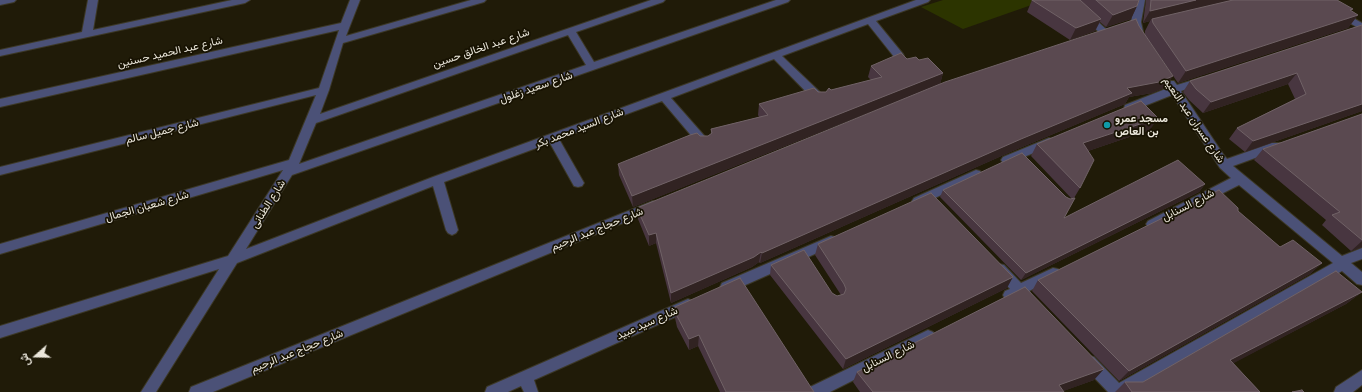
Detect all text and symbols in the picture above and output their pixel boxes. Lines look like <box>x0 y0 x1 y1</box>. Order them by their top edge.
street label: شارع عبد الخالق حسين <box>431 25 531 71</box>
street label: شارع عبد الحميد حسنين <box>116 33 224 71</box>
street label: شارع سعيد زغلول <box>498 68 574 106</box>
street label: شارع عسران عبد النعيم <box>1160 74 1228 166</box>
street label: شارع السيد محمد بكر <box>533 105 625 151</box>
place label: مسجد عمرو بن العاص <box>1115 112 1168 138</box>
street label: شارع جميل سالم <box>124 116 200 146</box>
marker: مسجد عمرو بن العاص <box>1102 120 1112 130</box>
street label: شارع الطنانى <box>248 177 288 231</box>
street label: شارع السنابل <box>1160 186 1216 224</box>
street label: شارع شعبان الجمال <box>104 188 190 224</box>
street label: شارع حجاج عبد الرحيم <box>549 204 645 254</box>
street label: شارع سيد عبيد <box>614 304 680 342</box>
street label: شارع حجاج عبد الرحيم <box>249 326 345 376</box>
north arrow <box>16 336 56 376</box>
street label: شارع السنابل <box>859 338 917 374</box>
text: ش <box>16 352 33 369</box>

